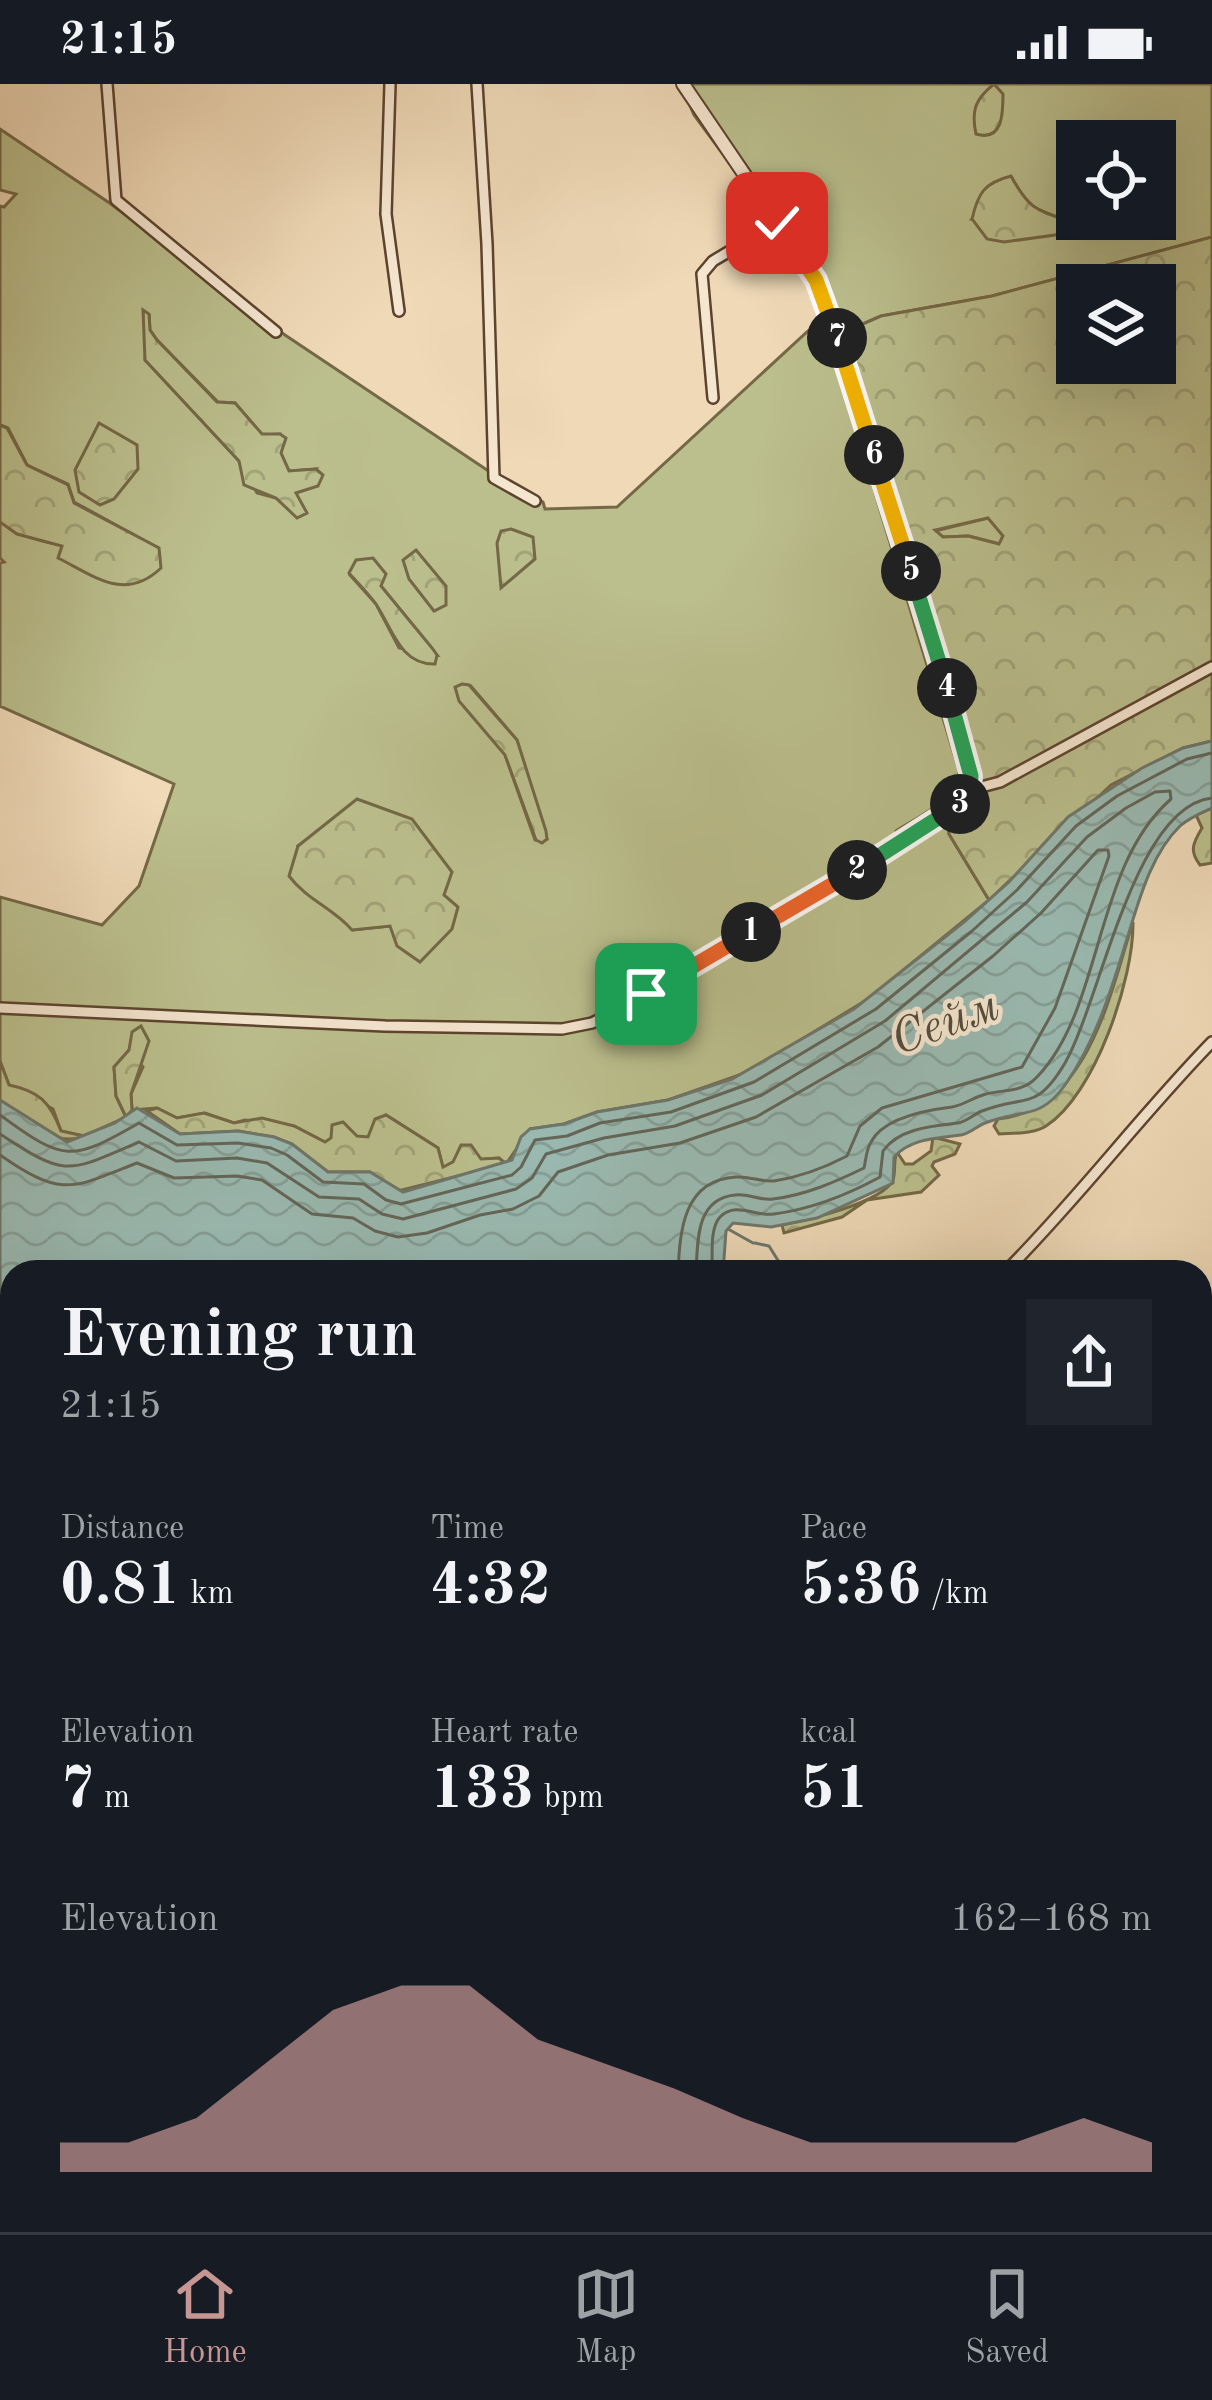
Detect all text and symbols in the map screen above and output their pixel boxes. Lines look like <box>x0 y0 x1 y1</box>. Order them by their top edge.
text: 21:15 <box>60 19 177 64</box>
map controls <box>1056 120 1176 384</box>
button: locate <box>1056 120 1176 240</box>
pin <box>726 172 828 274</box>
icon: check <box>744 190 810 256</box>
button: layers <box>1056 264 1176 384</box>
pin: 7 <box>807 308 867 368</box>
text: 7 <box>827 321 847 354</box>
pin: 6 <box>844 425 904 485</box>
text: 6 <box>864 438 884 471</box>
pin: 5 <box>881 541 941 601</box>
text: 5 <box>901 554 921 587</box>
pin: 4 <box>917 658 977 718</box>
text: 4 <box>937 671 957 704</box>
pin: 3 <box>930 774 990 834</box>
text: 3 <box>950 787 970 820</box>
pin: 2 <box>827 840 887 900</box>
text: 2 <box>847 853 867 886</box>
pin: 1 <box>721 902 781 962</box>
text: 1 <box>741 915 761 948</box>
pin <box>595 943 697 1045</box>
icon: arrive <box>613 961 679 1027</box>
water label: Сейм <box>885 982 1006 1065</box>
button: share <box>1026 1299 1152 1425</box>
text: Evening run <box>60 1305 418 1371</box>
text: 21:15 <box>60 1387 161 1426</box>
text: Distance <box>60 1513 184 1546</box>
text: Time <box>430 1513 504 1546</box>
text: Pace <box>800 1513 867 1546</box>
text: 0.81 <box>60 1557 181 1617</box>
text: 4:32 <box>430 1557 551 1617</box>
text: 5:36 <box>800 1557 921 1617</box>
text: km <box>181 1578 234 1611</box>
text: /km <box>921 1578 989 1611</box>
text: Elevation <box>60 1717 194 1750</box>
text: Heart rate <box>430 1717 578 1750</box>
text: kcal <box>800 1717 857 1750</box>
text: 7 <box>60 1761 95 1821</box>
text: 133 <box>430 1761 534 1821</box>
text: 51 <box>800 1761 870 1821</box>
text: m <box>95 1782 130 1815</box>
text: bpm <box>534 1782 604 1815</box>
text: Elevation <box>60 1900 219 1939</box>
text: 162–168 m <box>950 1900 1152 1939</box>
tab: Home <box>163 2261 247 2374</box>
tab: Map <box>573 2261 639 2374</box>
tab: Saved <box>965 2261 1049 2374</box>

